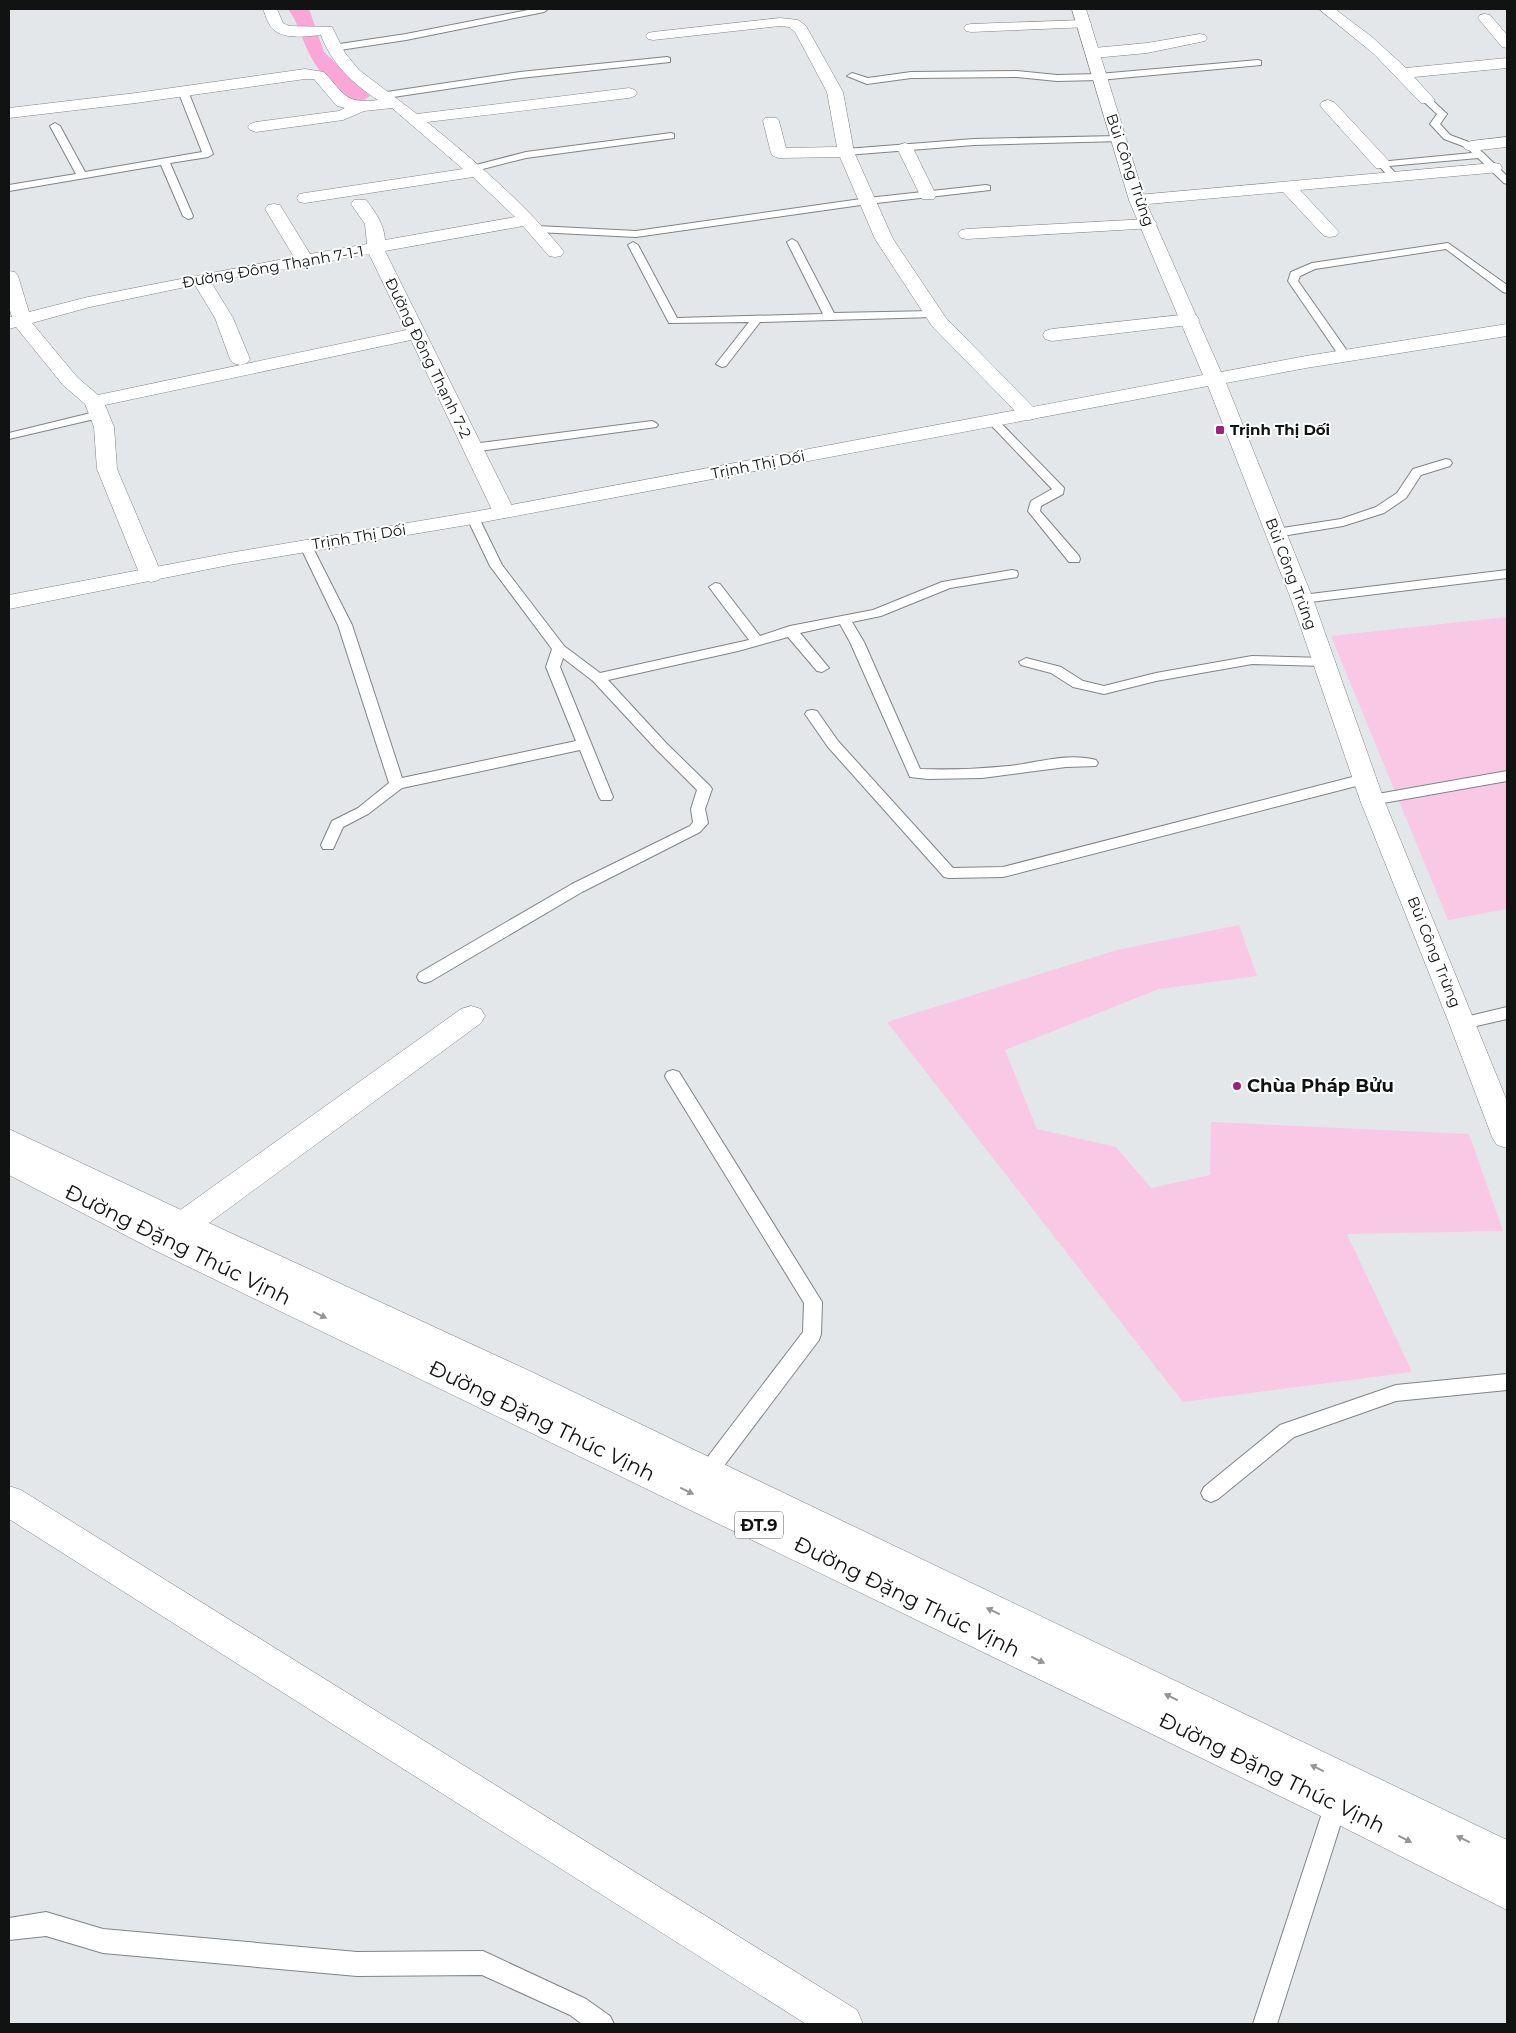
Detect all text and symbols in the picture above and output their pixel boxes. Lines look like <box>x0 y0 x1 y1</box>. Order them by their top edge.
street label: Bùi Công Trừng <box>1102 111 1159 229</box>
street label: Đường Đông Thạnh 7-1-1 <box>181 241 365 292</box>
street label: Đường Đông Thạnh 7-2 <box>381 274 476 441</box>
place label: Trịnh Thị Dối <box>1230 420 1330 439</box>
marker: Trịnh Thị Dối <box>1214 424 1226 436</box>
street label: Trịnh Thị Dối <box>709 446 806 483</box>
street label: Bùi Công Trừng <box>1261 515 1322 632</box>
street label: Trịnh Thị Dối <box>310 520 407 553</box>
street label: Bùi Công Trừng <box>1404 893 1465 1010</box>
place label: Chùa Pháp Bửu <box>1247 1075 1394 1097</box>
marker: Chùa Pháp Bửu <box>1231 1080 1243 1092</box>
street label: Đường Đặng Thúc Vịnh <box>61 1179 295 1310</box>
one-way arrow <box>312 1310 327 1319</box>
street label: Đường Đặng Thúc Vịnh <box>425 1355 659 1486</box>
one-way arrow <box>680 1487 694 1495</box>
road number: ĐT.9 <box>735 1512 783 1538</box>
street label: Đường Đặng Thúc Vịnh <box>790 1531 1024 1662</box>
one-way arrow <box>986 1607 1000 1615</box>
one-way arrow <box>1031 1656 1045 1664</box>
one-way arrow <box>1164 1693 1178 1701</box>
street label: Đường Đặng Thúc Vịnh <box>1155 1707 1389 1838</box>
one-way arrow <box>1310 1763 1324 1771</box>
one-way arrow <box>1397 1835 1412 1843</box>
one-way arrow <box>1456 1835 1471 1843</box>

